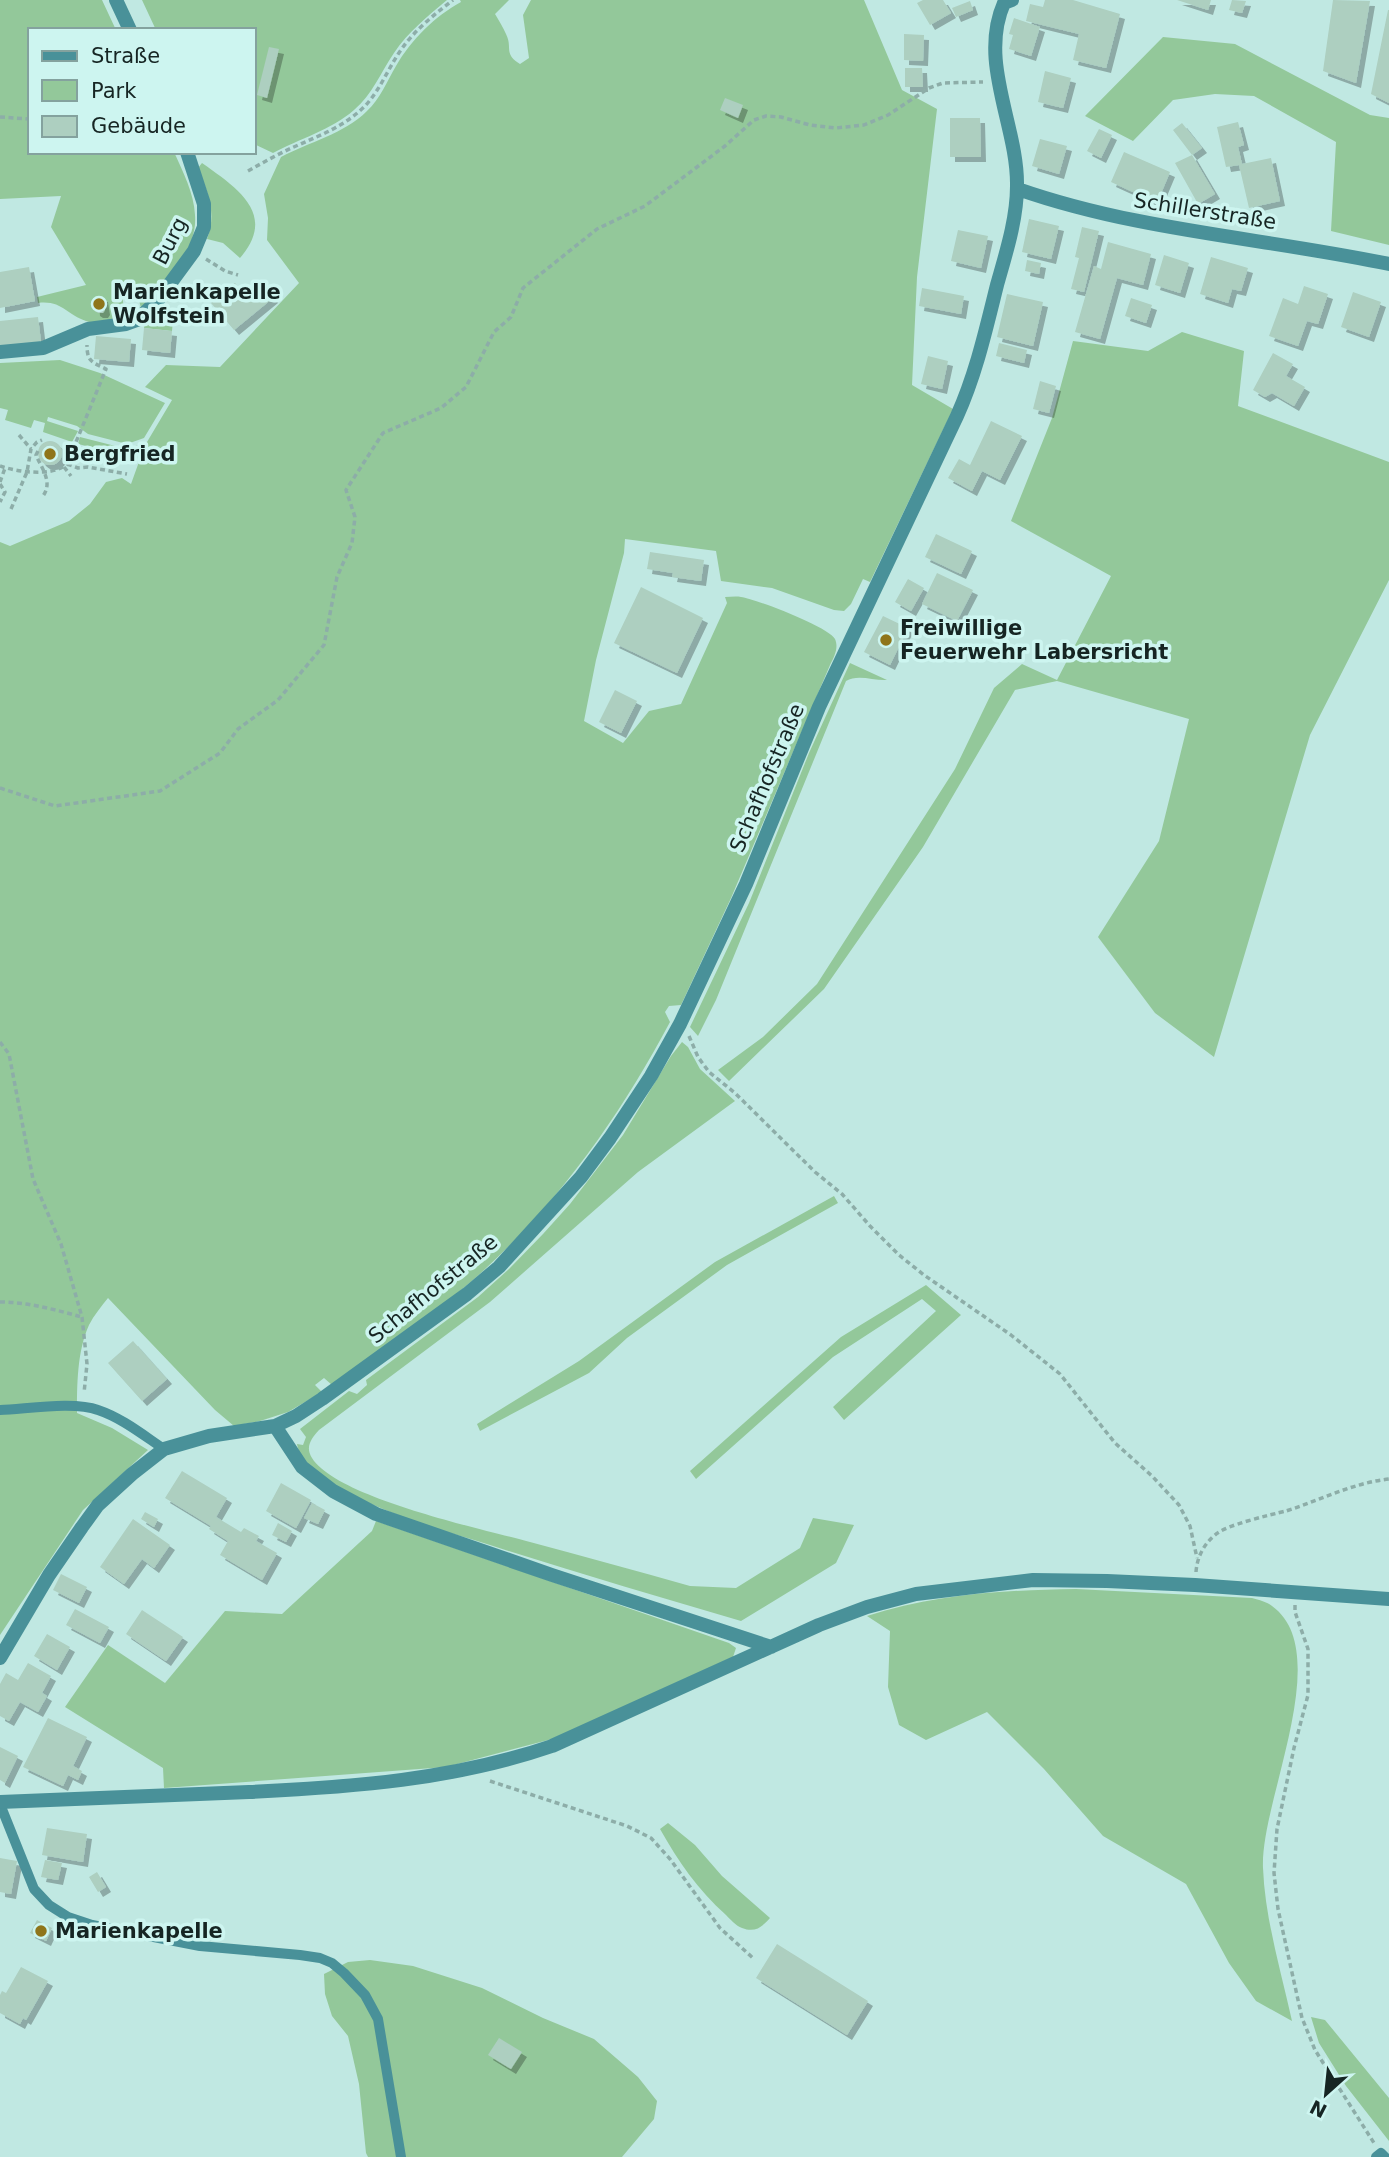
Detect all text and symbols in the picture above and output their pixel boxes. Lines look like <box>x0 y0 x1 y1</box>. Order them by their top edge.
legend <box>28 28 256 154</box>
text: Straße <box>91 44 160 68</box>
text: Park <box>91 79 137 103</box>
text: Gebäude <box>91 114 186 138</box>
street label: Schillerstraße <box>1132 188 1278 234</box>
street label: Burg <box>148 214 192 268</box>
place label: Marienkapelle Wolfstein <box>113 280 281 328</box>
marker: Marienkapelle Wolfstein <box>91 296 107 312</box>
place label: Bergfried <box>64 442 176 466</box>
marker: Bergfried <box>42 446 58 462</box>
place label: Freiwillige Feuerwehr Labersricht <box>900 616 1168 664</box>
marker: Freiwillige Feuerwehr Labersricht <box>878 632 894 648</box>
street label: Schafhofstraße <box>725 700 809 856</box>
street label: Schafhofstraße <box>364 1230 502 1348</box>
place label: Marienkapelle <box>55 1919 223 1943</box>
marker: Marienkapelle <box>33 1923 49 1939</box>
north arrow <box>1291 2059 1361 2129</box>
text: N <box>1306 2096 1330 2123</box>

